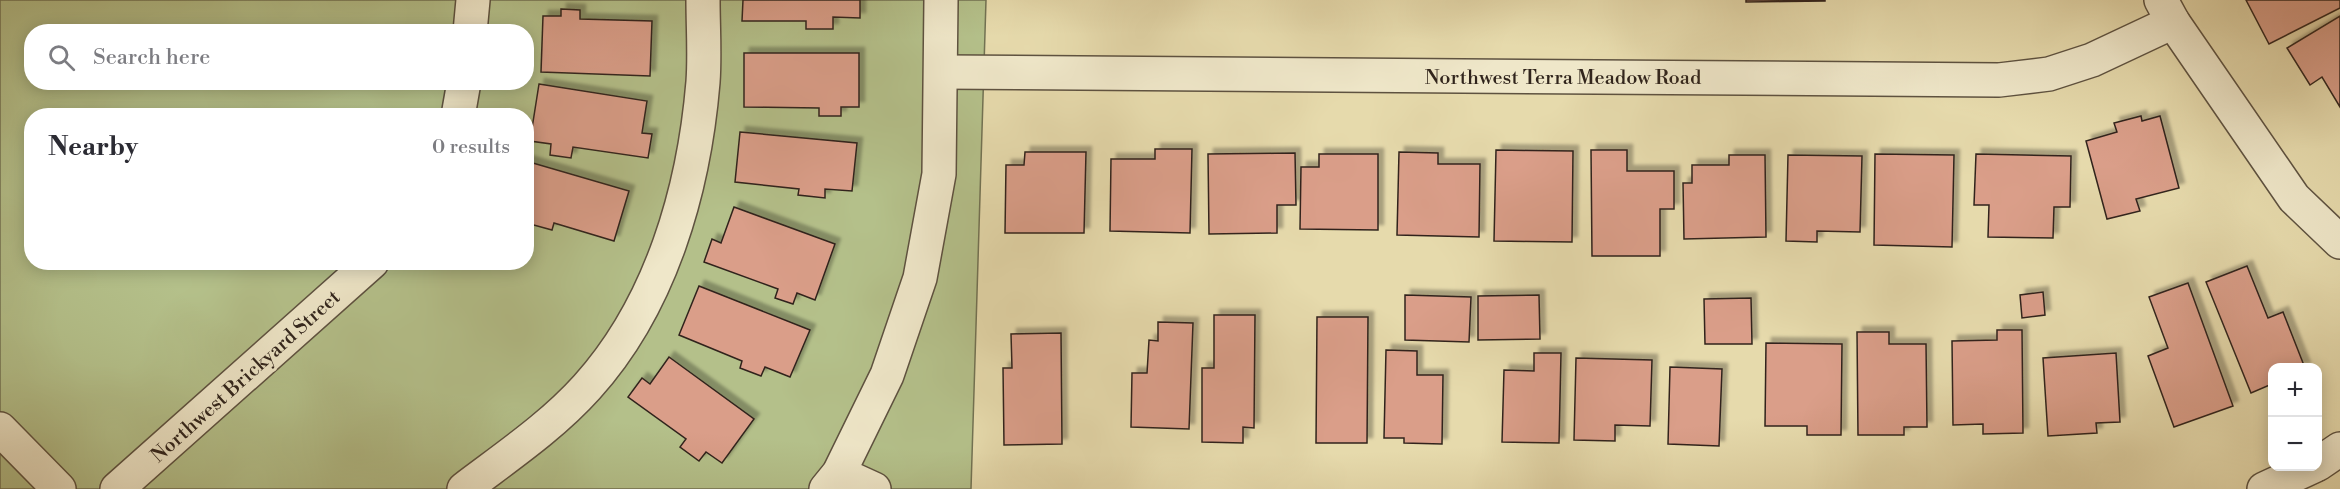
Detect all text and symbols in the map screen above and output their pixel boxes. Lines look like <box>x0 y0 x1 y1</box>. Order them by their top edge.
search box <box>24 24 534 90</box>
icon: search <box>45 41 78 74</box>
text: Search here <box>93 44 210 71</box>
street label: Northwest Terra Meadow Road <box>1425 66 1702 91</box>
text: Nearby <box>48 131 138 163</box>
text: 0 results <box>432 135 510 160</box>
street label: Northwest Brickyard Street <box>146 285 346 469</box>
map controls <box>2268 363 2322 471</box>
button: + <box>2268 363 2322 417</box>
button: − <box>2268 417 2322 471</box>

